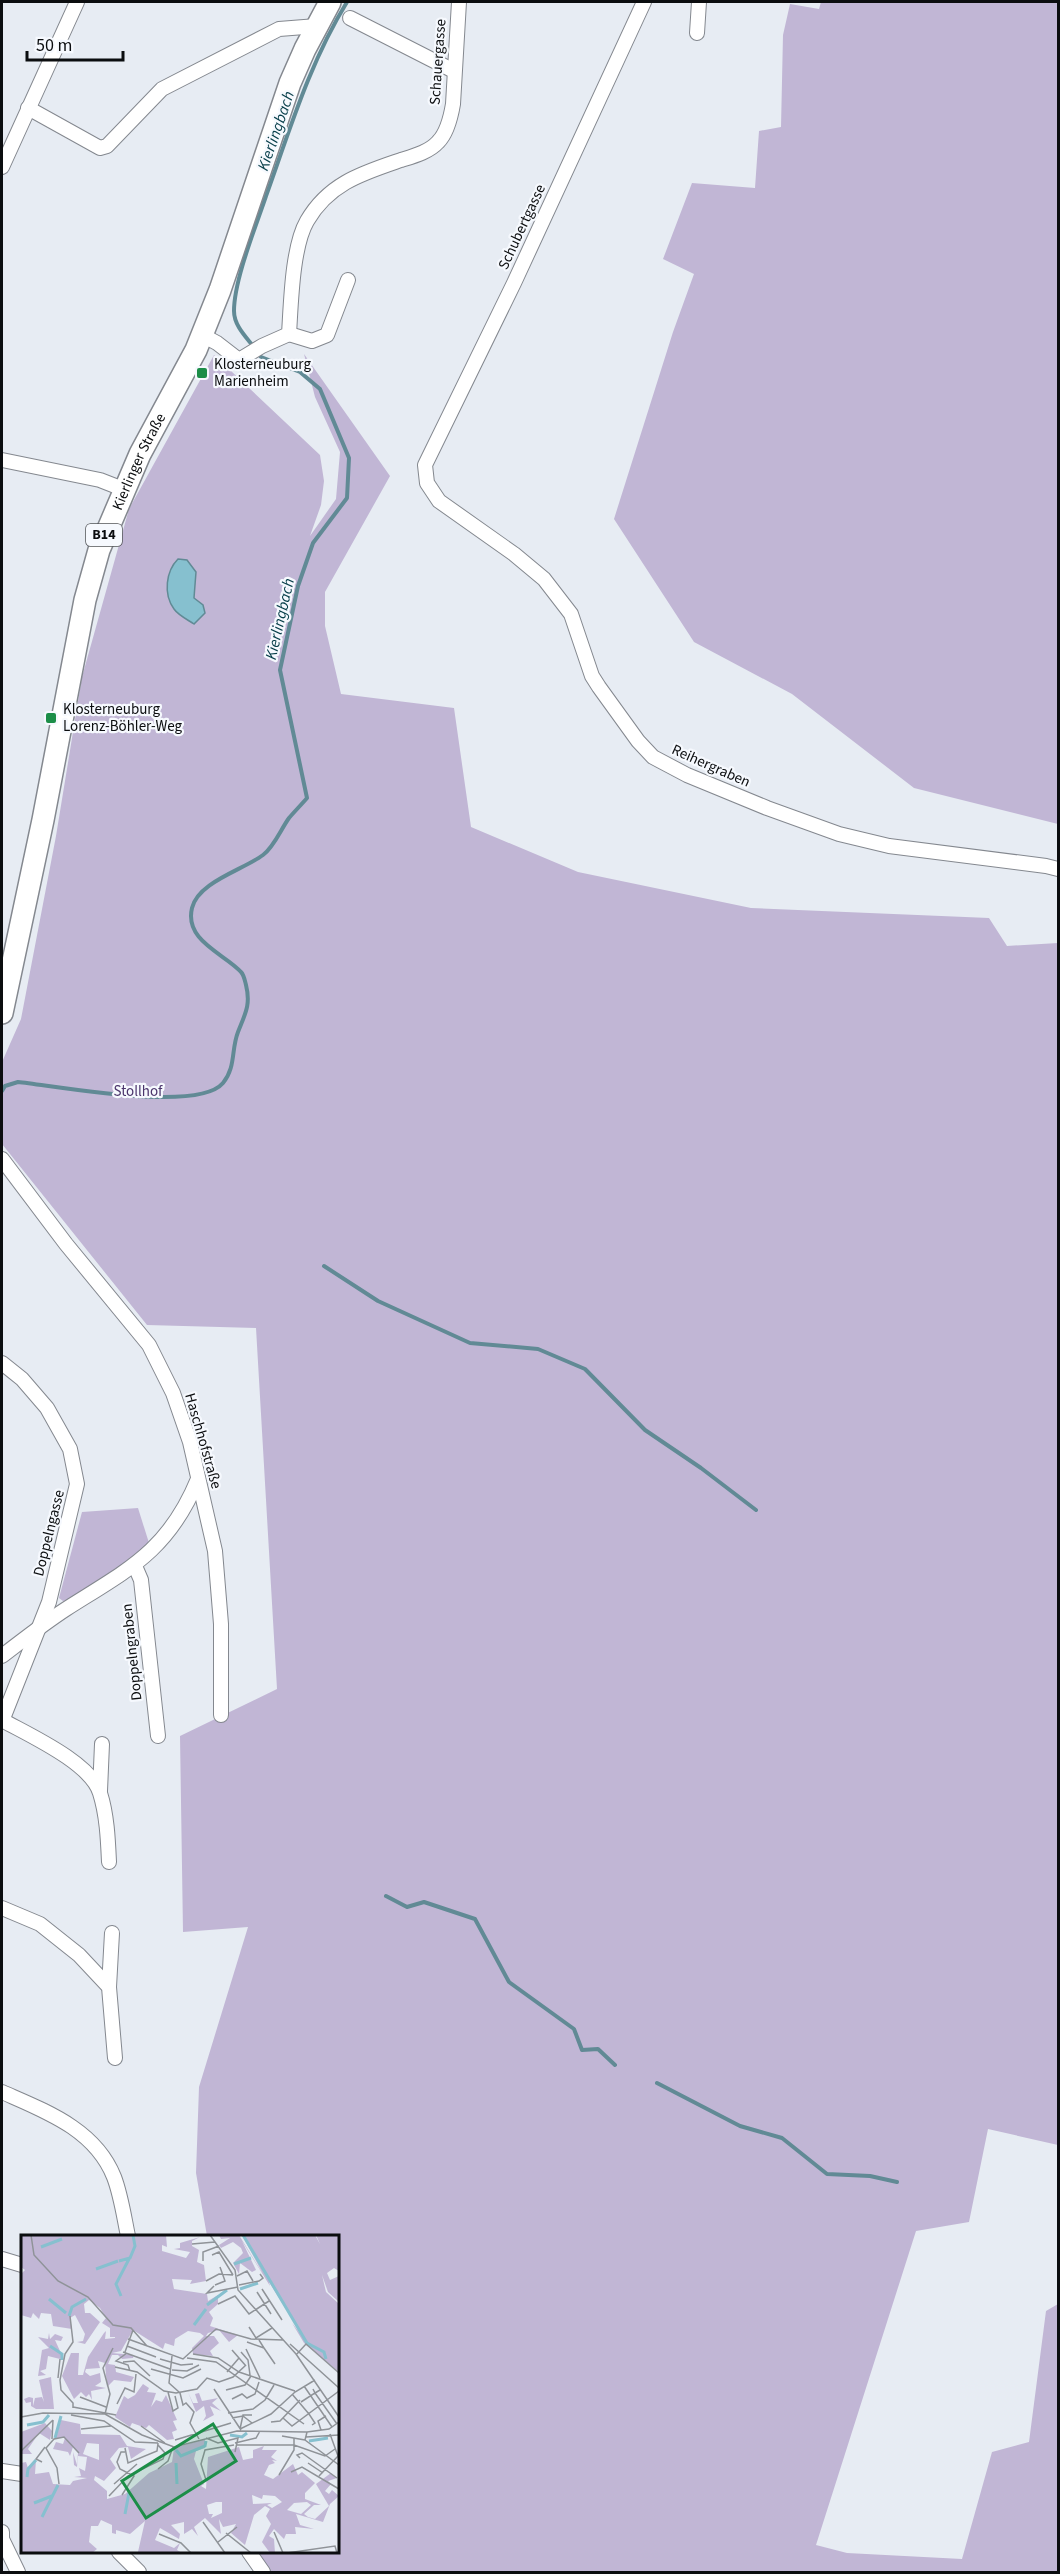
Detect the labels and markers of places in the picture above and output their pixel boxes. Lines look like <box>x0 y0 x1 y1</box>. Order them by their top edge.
place label: Klosterneuburg Marienheim <box>214 354 311 392</box>
marker: Klosterneuburg Marienheim <box>195 366 209 380</box>
place label: Klosterneuburg Lorenz-Böhler-Weg <box>63 699 183 737</box>
marker: Klosterneuburg Lorenz-Böhler-Weg <box>44 711 58 725</box>

